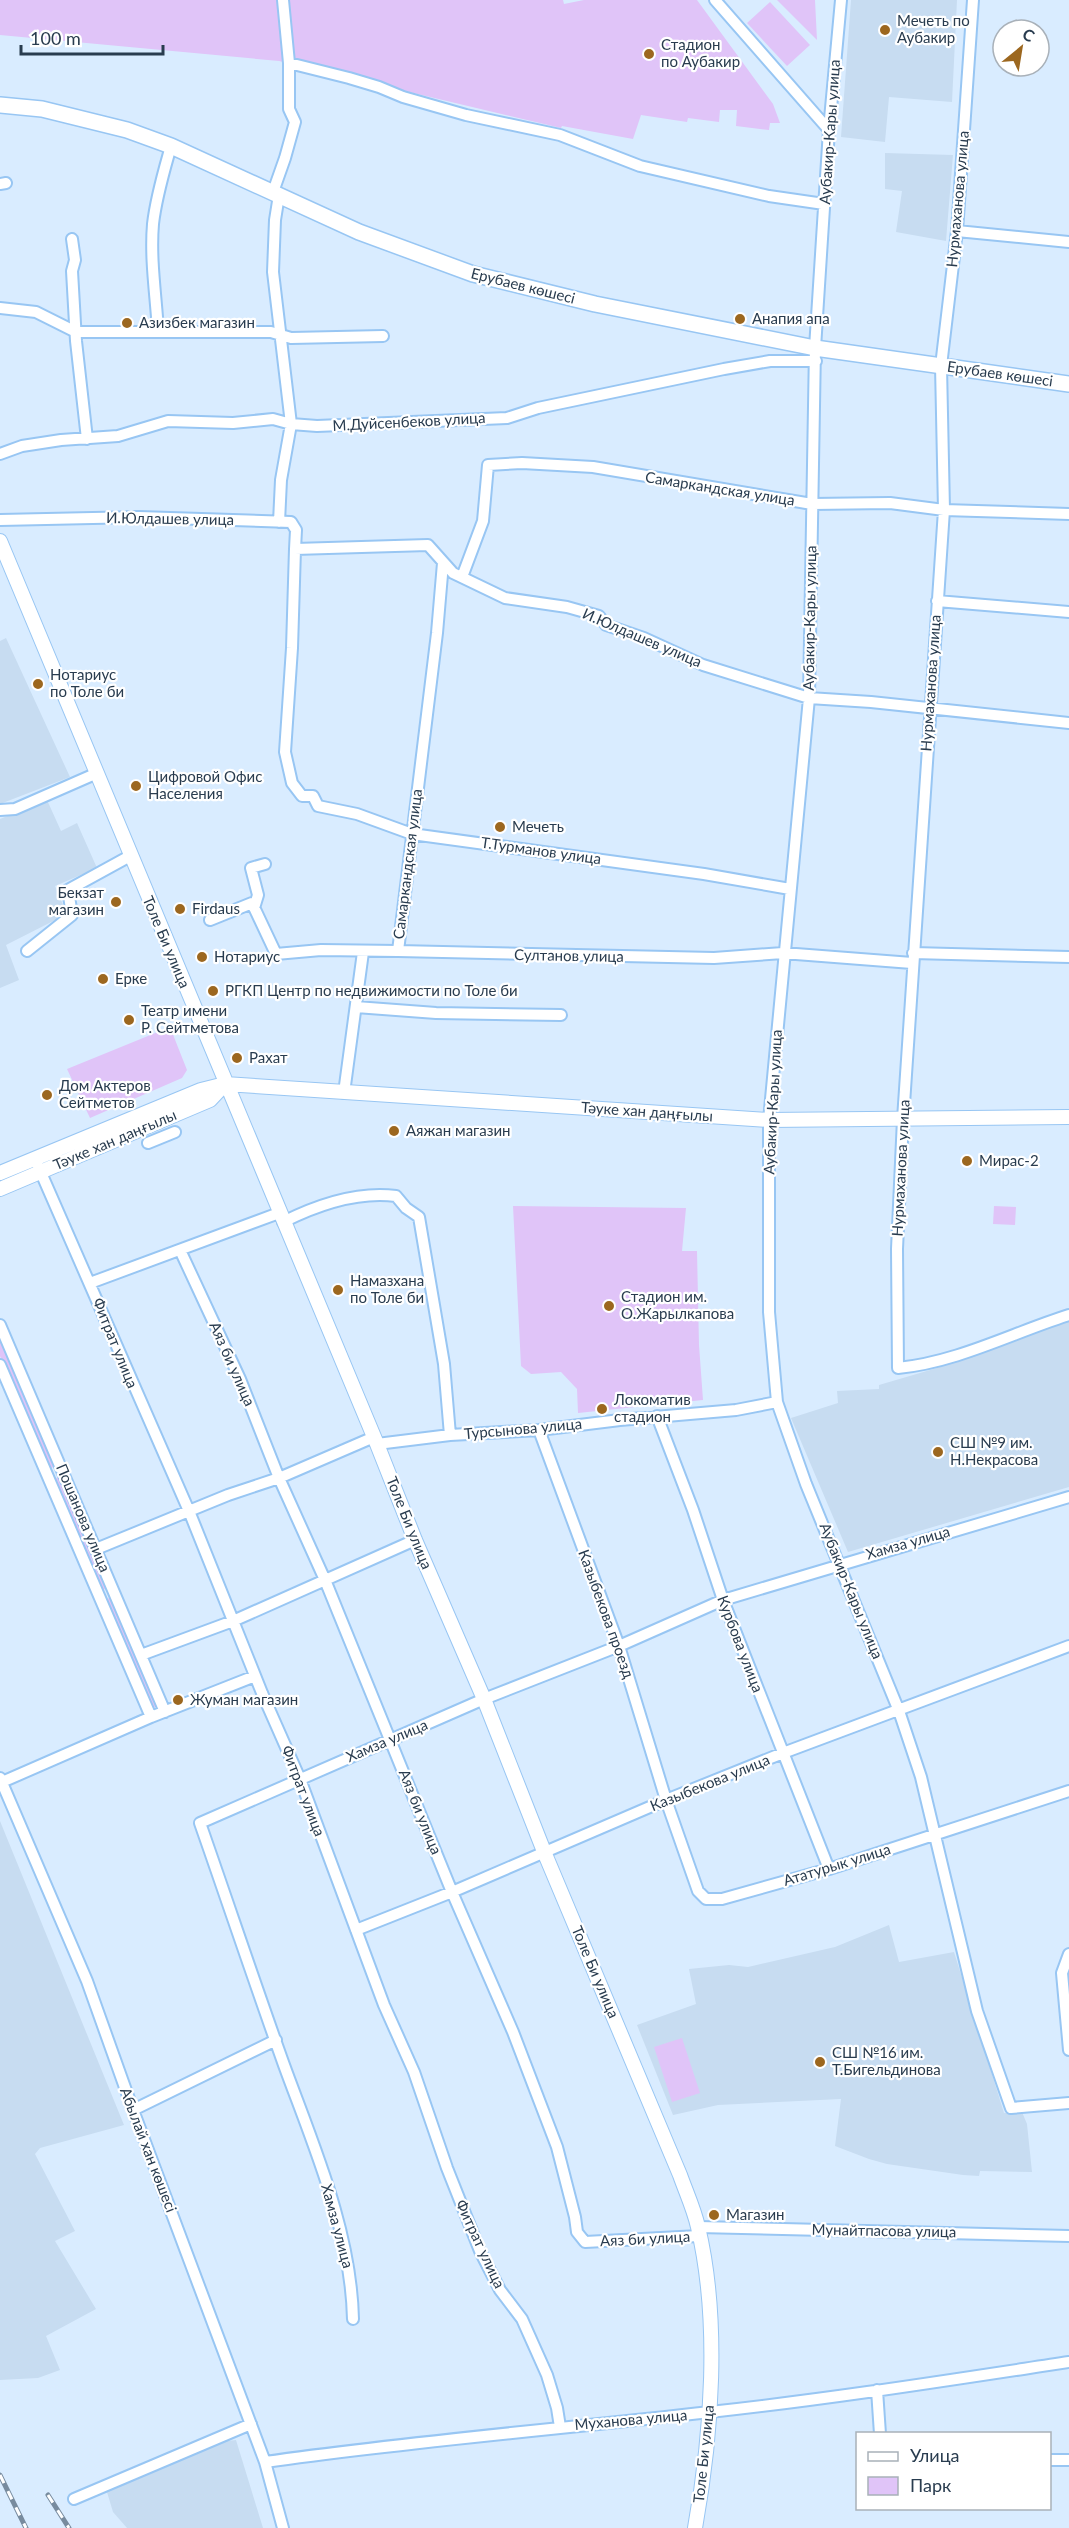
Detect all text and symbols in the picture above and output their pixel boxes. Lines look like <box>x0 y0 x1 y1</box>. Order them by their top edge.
place label: Мечеть по Аубакир <box>897 11 970 46</box>
scale bar <box>21 18 164 56</box>
north arrow <box>991 18 1051 78</box>
marker: Мечеть по Аубакир <box>878 23 892 37</box>
text: С <box>1019 24 1038 46</box>
text: 100 m <box>30 27 81 49</box>
place label: Стадион по Аубакир <box>661 35 740 70</box>
marker: Стадион по Аубакир <box>642 47 656 61</box>
street label: Аубакир-Кары улица <box>815 59 843 205</box>
street label: Нурмаханова улица <box>942 130 972 268</box>
street label: Ерубаев көшесі <box>469 263 577 307</box>
place label: Анапия апа <box>752 309 830 327</box>
marker: Анапия апа <box>733 312 747 326</box>
place label: Азизбек магазин <box>139 313 255 331</box>
marker: Азизбек магазин <box>120 316 134 330</box>
street label: Ерубаев көшесі <box>946 357 1054 389</box>
street label: М.Дуйсенбеков улица <box>332 408 486 434</box>
street label: Самаркандская улица <box>644 467 796 509</box>
street label: И.Юлдашев улица <box>106 508 234 528</box>
street label: Аубакир-Кары улица <box>799 545 819 691</box>
street label: И.Юлдашев улица <box>580 604 705 670</box>
street label: Нурмаханова улица <box>916 614 944 752</box>
place label: Нотариус по Толе би <box>50 665 124 700</box>
marker: Нотариус по Толе би <box>31 677 45 691</box>
place label: Цифровой Офис Населения <box>148 767 262 802</box>
marker: Цифровой Офис Населения <box>129 779 143 793</box>
street label: Самаркандская улица <box>389 788 425 940</box>
place label: Мечеть <box>512 817 564 835</box>
marker: Мечеть <box>493 820 507 834</box>
street label: Т.Турманов улица <box>480 833 602 867</box>
place label: Бекзат магазин <box>49 883 104 918</box>
street label: Толе Би улица <box>139 893 194 990</box>
marker: Бекзат магазин <box>109 895 123 909</box>
place label: Firdaus <box>192 899 240 917</box>
marker: Firdaus <box>173 902 187 916</box>
street label: Султанов улица <box>514 945 624 965</box>
place label: Нотариус <box>214 947 280 965</box>
marker: Нотариус <box>195 950 209 964</box>
place label: Ерке <box>115 969 147 987</box>
marker: Ерке <box>96 972 110 986</box>
place label: РГКП Центр по недвижимости по Толе би <box>225 981 518 999</box>
marker: РГКП Центр по недвижимости по Толе би <box>206 984 220 998</box>
place label: Театр имени Р. Сейтметова <box>141 1001 239 1036</box>
marker: Театр имени Р. Сейтметова <box>122 1013 136 1027</box>
street label: Аубакир-Кары улица <box>759 1029 785 1175</box>
place label: Рахат <box>249 1048 288 1066</box>
marker: Рахат <box>230 1051 244 1065</box>
place label: Дом Актеров Сейтметов <box>59 1076 151 1111</box>
marker: Дом Актеров Сейтметов <box>40 1088 54 1102</box>
street label: Тәуке хан даңғылы <box>581 1097 714 1125</box>
street label: Нурмаханова улица <box>887 1099 913 1237</box>
street label: Тәуке хан даңғылы <box>50 1105 179 1173</box>
place label: Аяжан магазин <box>406 1121 511 1139</box>
marker: Аяжан магазин <box>387 1124 401 1138</box>
place label: Мирас-2 <box>979 1151 1039 1169</box>
marker: Мирас-2 <box>960 1154 974 1168</box>
place label: Намазхана по Толе би <box>350 1271 424 1306</box>
marker: Намазхана по Толе би <box>331 1283 345 1297</box>
place label: Стадион им. О.Жарылкапова <box>621 1287 734 1322</box>
street label: Фитрат улица <box>90 1295 142 1390</box>
marker: Стадион им. О.Жарылкапова <box>602 1299 616 1313</box>
street label: Аяз би улица <box>206 1319 260 1409</box>
place label: Локоматив стадион <box>613 1390 691 1425</box>
marker: Локоматив стадион <box>595 1402 609 1416</box>
street label: Турсынова улица <box>463 1414 583 1442</box>
place label: СШ №9 им. Н.Некрасова <box>950 1433 1038 1468</box>
marker: СШ №9 им. Н.Некрасова <box>931 1445 945 1459</box>
street label: Пошанова улица <box>53 1461 115 1574</box>
street label: Толе Би улица <box>383 1474 437 1572</box>
street label: Аубакир-Кары улица <box>816 1520 887 1661</box>
street label: Хамза улица <box>864 1521 952 1563</box>
street label: Казыбекова проезд <box>575 1547 639 1680</box>
street label: Курбова улица <box>714 1593 768 1695</box>
place label: Жуман магазин <box>190 1690 298 1708</box>
marker: Жуман магазин <box>171 1693 185 1707</box>
street label: Хамза улица <box>343 1715 430 1765</box>
street label: Фитрат улица <box>278 1743 330 1839</box>
street label: Казыбекова улица <box>647 1750 772 1814</box>
street label: Аяз би улица <box>396 1766 446 1857</box>
street label: Ататурык улица <box>781 1839 892 1889</box>
street label: Толе Би улица <box>568 1923 623 2020</box>
place label: СШ №16 им. Т.Бигельдинова <box>832 2043 941 2078</box>
marker: СШ №16 им. Т.Бигельдинова <box>813 2055 827 2069</box>
street label: Абылай хан көшесі <box>117 2085 181 2215</box>
street label: Хамза улица <box>318 2182 358 2270</box>
street label: Фитрат улица <box>452 2196 509 2291</box>
place label: Магазин <box>726 2205 785 2223</box>
marker: Магазин <box>707 2208 721 2222</box>
street label: Мунайтпасова улица <box>811 2220 957 2240</box>
street label: Аяз би улица <box>599 2227 691 2249</box>
street label: Толе Би улица <box>689 2404 717 2504</box>
street label: Муханова улица <box>574 2405 688 2433</box>
legend <box>856 2432 1051 2510</box>
text: Улица <box>910 2444 960 2466</box>
text: Парк <box>910 2474 952 2496</box>

